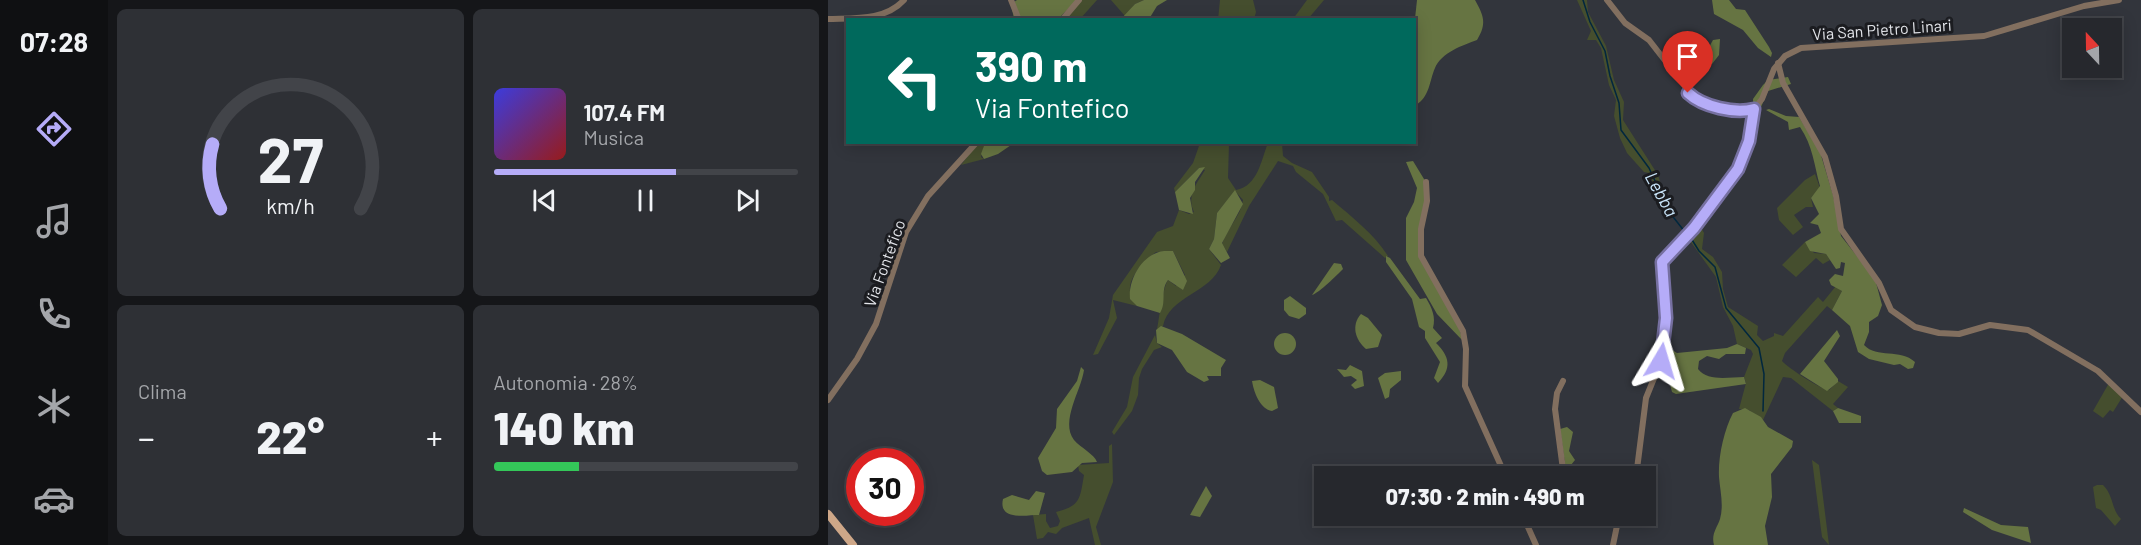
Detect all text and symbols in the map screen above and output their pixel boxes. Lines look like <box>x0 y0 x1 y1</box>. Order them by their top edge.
street label: Via San Pietro Linari <box>1812 15 1952 43</box>
north arrow <box>2062 18 2122 78</box>
map controls <box>2062 18 2122 78</box>
text: 07:28 <box>20 25 88 57</box>
pin <box>1662 31 1713 93</box>
text: 390 m <box>975 40 1087 90</box>
icon: arrive <box>1671 40 1704 73</box>
icon: left <box>876 42 954 120</box>
text: Via Fontefico <box>975 91 1130 123</box>
text: 107.4 FM <box>584 99 665 125</box>
icon: directions <box>33 108 75 150</box>
text: 27 <box>257 122 323 196</box>
text: Musica <box>584 125 644 149</box>
water label: Lebba <box>1641 168 1683 220</box>
icon: previous <box>528 184 561 217</box>
icon: pause <box>629 184 662 217</box>
icon: next <box>731 184 764 217</box>
text: km/h <box>266 194 315 219</box>
icon: music <box>33 200 75 242</box>
street label: Via Fontefico <box>859 217 909 309</box>
icon: phone <box>33 293 75 335</box>
position arrow <box>1629 329 1693 393</box>
text: Autonomia · 28% <box>494 370 638 394</box>
text: Clima <box>138 379 187 403</box>
icon: climate <box>33 385 75 427</box>
text: 140 km <box>494 400 635 454</box>
text: 22° <box>256 409 324 463</box>
text: − <box>138 417 155 457</box>
text: + <box>426 417 442 457</box>
speed limit sign: 30 <box>846 448 924 526</box>
icon: car <box>33 478 75 520</box>
text: 07:30 · 2 min · 490 m <box>1386 483 1584 509</box>

